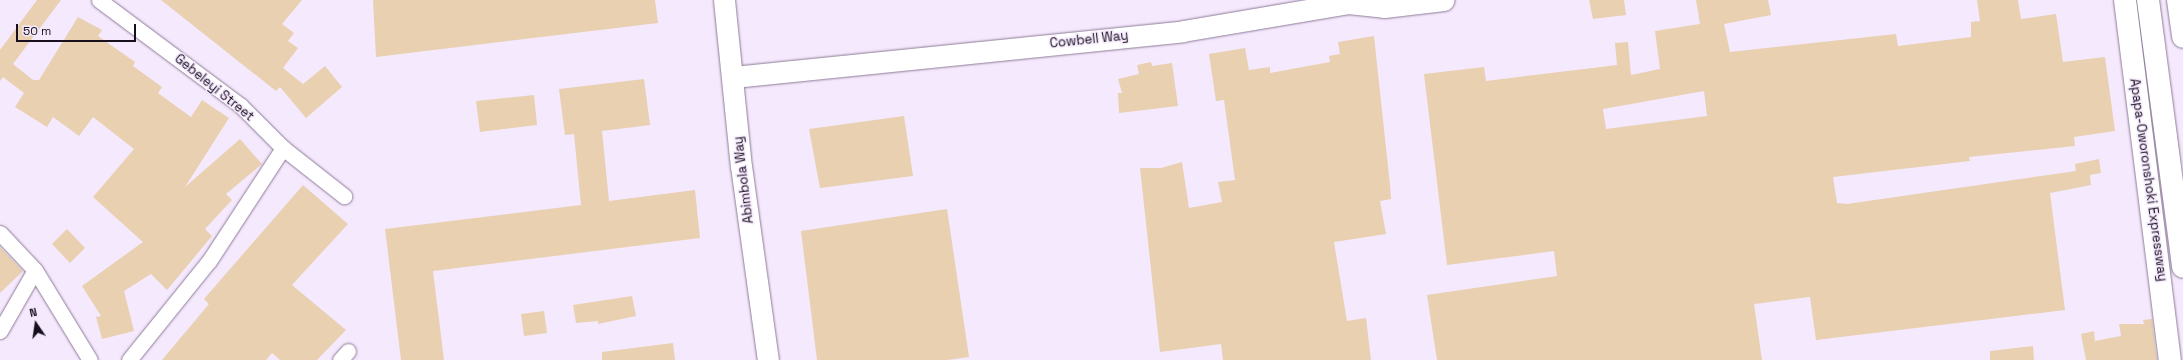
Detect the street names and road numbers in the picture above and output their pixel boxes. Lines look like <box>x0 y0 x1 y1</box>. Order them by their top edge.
street label: Cowbell Way <box>1049 28 1129 52</box>
street label: Gebeleyi Street <box>171 51 257 125</box>
street label: Apapa-Oworonshoki Expressway <box>2126 78 2170 282</box>
street label: Abimbola Way <box>731 135 757 225</box>

